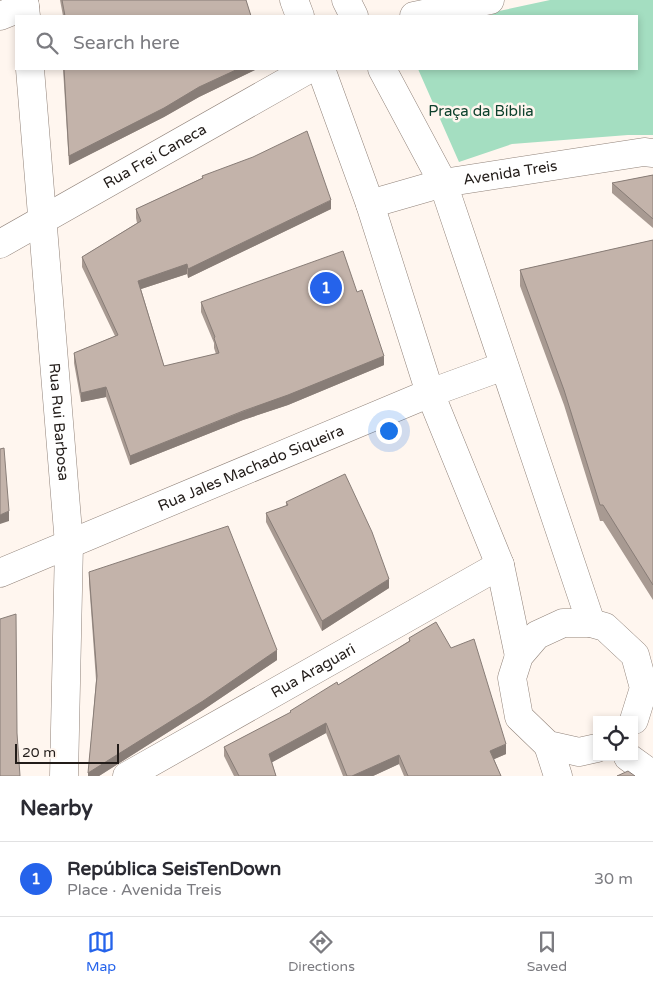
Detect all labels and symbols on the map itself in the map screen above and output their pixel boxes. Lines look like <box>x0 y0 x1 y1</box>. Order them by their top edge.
park label: Praça da Bíblia <box>428 102 534 120</box>
street label: Rua Frei Caneca <box>100 120 210 193</box>
street label: Avenida Treis <box>462 156 559 189</box>
pin: 1 <box>310 269 342 307</box>
street label: Rua Rui Barbosa <box>45 362 73 482</box>
your location <box>376 418 402 444</box>
street label: Rua Jales Machado Siqueira <box>155 421 347 515</box>
street label: Rua Araguari <box>268 640 359 702</box>
scale bar <box>15 741 119 764</box>

